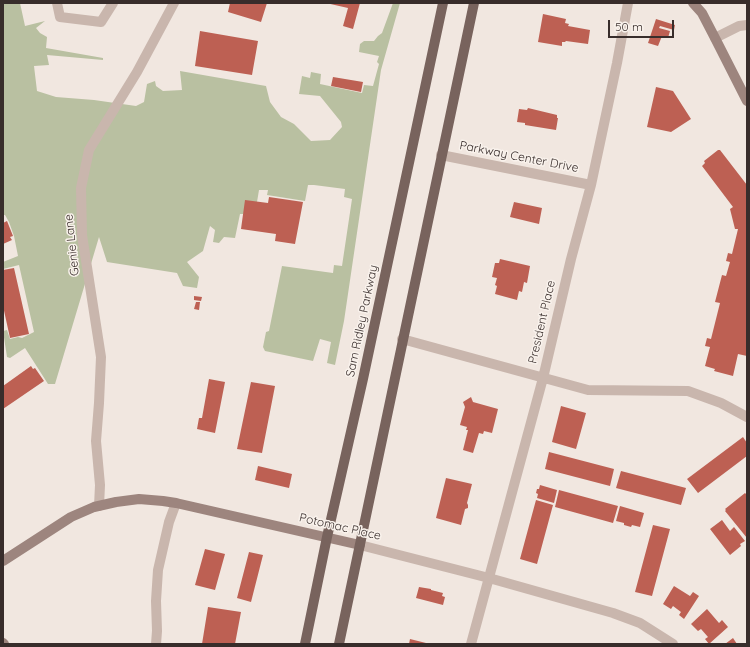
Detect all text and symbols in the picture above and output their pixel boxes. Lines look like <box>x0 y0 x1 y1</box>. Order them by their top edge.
scale bar <box>610 12 676 38</box>
text: 50 m <box>615 19 643 34</box>
street label: Parkway Center Drive <box>458 138 580 176</box>
street label: Genie Lane <box>62 213 82 277</box>
street label: Sam Ridley Parkway <box>343 264 381 378</box>
street label: President Place <box>525 279 559 365</box>
street label: Potomac Place <box>298 511 382 543</box>

